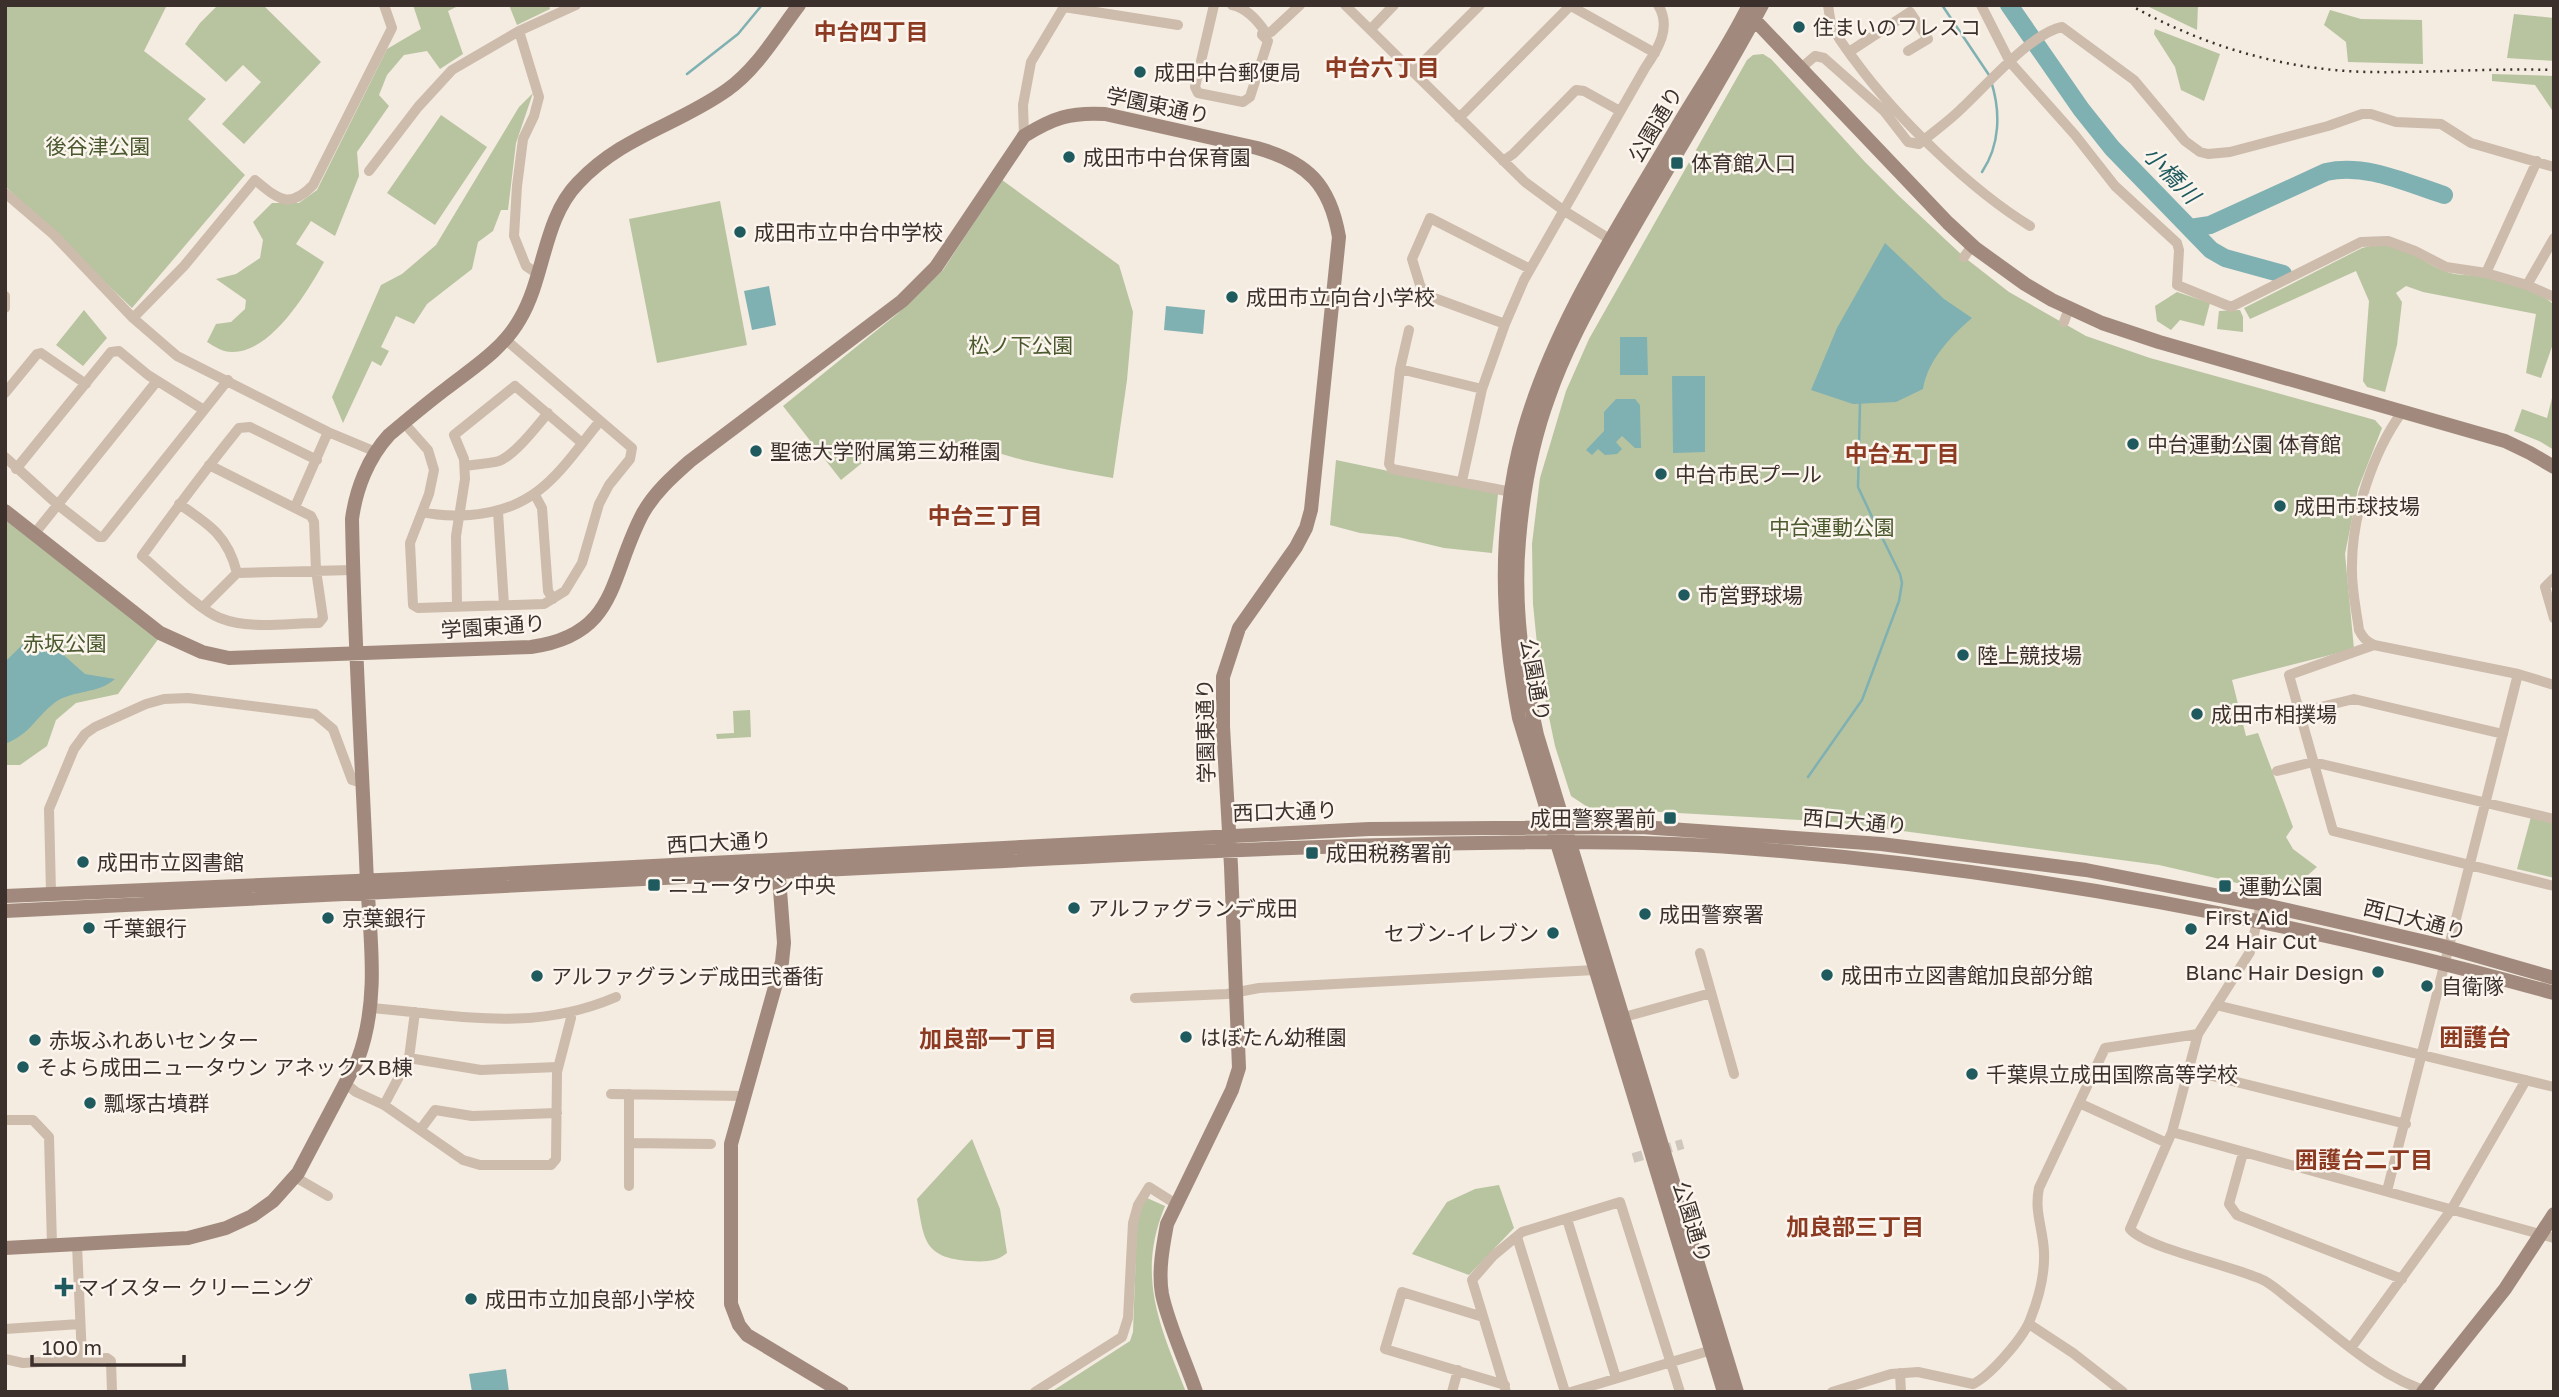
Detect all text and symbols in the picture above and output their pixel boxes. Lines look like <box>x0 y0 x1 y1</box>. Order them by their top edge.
place label: 住まいのフレスコ <box>1813 14 1981 40</box>
district label: 中台四丁目 <box>814 17 929 45</box>
marker: 住まいのフレスコ <box>1791 19 1807 35</box>
district label: 中台六丁目 <box>1325 53 1440 81</box>
place label: 成田中台郵便局 <box>1154 59 1301 85</box>
marker: 成田中台郵便局 <box>1132 64 1148 80</box>
street label: 学園東通り <box>1104 81 1212 129</box>
street label: 公園通り <box>1622 81 1688 167</box>
park label: 後谷津公園 <box>46 133 151 159</box>
water label: 小橋川 <box>2138 139 2208 211</box>
place label: 成田市中台保育園 <box>1083 144 1251 170</box>
marker: 成田市中台保育園 <box>1061 149 1077 165</box>
place label: 体育館入口 <box>1691 150 1796 176</box>
marker: 体育館入口 <box>1669 155 1685 171</box>
place label: 成田市立中台中学校 <box>754 219 943 245</box>
marker: 成田市立中台中学校 <box>732 224 748 240</box>
place label: 成田市立向台小学校 <box>1246 284 1435 310</box>
marker: 成田市立向台小学校 <box>1224 289 1240 305</box>
park label: 松ノ下公園 <box>969 332 1074 358</box>
place label: 中台運動公園 体育館 <box>2147 431 2341 457</box>
marker: 中台運動公園 体育館 <box>2125 436 2141 452</box>
place label: 聖徳大学附属第三幼稚園 <box>770 438 1001 464</box>
district label: 中台五丁目 <box>1845 439 1960 467</box>
marker: 聖徳大学附属第三幼稚園 <box>748 443 764 459</box>
place label: 中台市民プール <box>1675 461 1822 487</box>
marker: 中台市民プール <box>1653 466 1669 482</box>
place label: 成田市球技場 <box>2294 493 2420 519</box>
marker: 成田市球技場 <box>2272 498 2288 514</box>
district label: 中台三丁目 <box>928 501 1043 529</box>
park label: 中台運動公園 <box>1769 514 1895 540</box>
place label: 市営野球場 <box>1698 582 1803 608</box>
marker: 市営野球場 <box>1676 587 1692 603</box>
street label: 学園東通り <box>440 609 546 643</box>
park label: 赤坂公園 <box>23 630 107 656</box>
street label: 公園通り <box>1516 636 1556 724</box>
place label: 陸上競技場 <box>1977 642 2082 668</box>
marker: 陸上競技場 <box>1955 647 1971 663</box>
street label: 学園東通り <box>1191 678 1219 784</box>
place label: 成田市相撲場 <box>2211 701 2337 727</box>
marker: 成田市相撲場 <box>2189 706 2205 722</box>
street label: 西口大通り <box>1232 796 1338 826</box>
street label: 西口大通り <box>1802 803 1908 839</box>
place label: 成田警察署前 <box>1530 805 1656 831</box>
marker: 成田警察署前 <box>1662 810 1678 826</box>
street label: 西口大通り <box>666 826 772 858</box>
place label: 成田税務署前 <box>1326 840 1452 866</box>
marker: 成田税務署前 <box>1304 845 1320 861</box>
place label: 成田市立図書館 <box>97 849 244 875</box>
marker: 成田市立図書館 <box>75 854 91 870</box>
place label: ニュータウン中央 <box>668 872 836 898</box>
place label: 運動公園 <box>2239 873 2323 899</box>
marker: ニュータウン中央 <box>646 877 662 893</box>
marker: 運動公園 <box>2217 878 2233 894</box>
street label: 西口大通り <box>2361 894 2469 944</box>
place label: アルファグランデ成田 <box>1088 895 1298 921</box>
marker: アルファグランデ成田 <box>1066 900 1082 916</box>
place label: 成田警察署 <box>1659 901 1764 927</box>
place label: First Aid 24 Hair Cut <box>2205 904 2318 954</box>
place label: 京葉銀行 <box>342 905 426 931</box>
marker: 成田警察署 <box>1637 906 1653 922</box>
marker: 京葉銀行 <box>320 910 336 926</box>
place label: 千葉銀行 <box>103 915 187 941</box>
marker: 千葉銀行 <box>81 920 97 936</box>
place label: セブン-イレブン <box>1384 920 1539 946</box>
marker: First Aid 24 Hair Cut <box>2183 921 2199 937</box>
marker: セブン-イレブン <box>1545 925 1561 941</box>
place label: Blanc Hair Design <box>2185 959 2364 985</box>
place label: 成田市立図書館加良部分館 <box>1841 962 2093 988</box>
place label: アルファグランデ成田弐番街 <box>551 963 824 989</box>
marker: Blanc Hair Design <box>2370 964 2386 980</box>
marker: 成田市立図書館加良部分館 <box>1819 967 1835 983</box>
marker: アルファグランデ成田弐番街 <box>529 968 545 984</box>
place label: 自衛隊 <box>2441 973 2504 999</box>
marker: 自衛隊 <box>2419 978 2435 994</box>
district label: 囲護台 <box>2439 1022 2511 1051</box>
district label: 加良部一丁目 <box>919 1024 1057 1052</box>
place label: はぼたん幼稚園 <box>1200 1024 1347 1050</box>
place label: 赤坂ふれあいセンター <box>49 1027 259 1053</box>
marker: はぼたん幼稚園 <box>1178 1029 1194 1045</box>
marker: 赤坂ふれあいセンター <box>27 1032 43 1048</box>
place label: そよら成田ニュータウン アネックスB棟 <box>37 1054 413 1080</box>
marker: そよら成田ニュータウン アネックスB棟 <box>15 1059 31 1075</box>
place label: 千葉県立成田国際高等学校 <box>1986 1061 2238 1087</box>
marker: 千葉県立成田国際高等学校 <box>1964 1066 1980 1082</box>
place label: 瓢塚古墳群 <box>104 1090 209 1116</box>
marker: 瓢塚古墳群 <box>82 1095 98 1111</box>
district label: 囲護台二丁目 <box>2295 1145 2433 1173</box>
street label: 公園通り <box>1668 1178 1718 1266</box>
district label: 加良部三丁目 <box>1786 1212 1924 1240</box>
place label: マイスター クリーニング <box>78 1274 314 1300</box>
marker: マイスター クリーニング <box>56 1279 72 1295</box>
place label: 成田市立加良部小学校 <box>485 1286 695 1312</box>
marker: 成田市立加良部小学校 <box>463 1291 479 1307</box>
scale bar <box>32 1324 184 1368</box>
text: 100 m <box>42 1334 102 1360</box>

